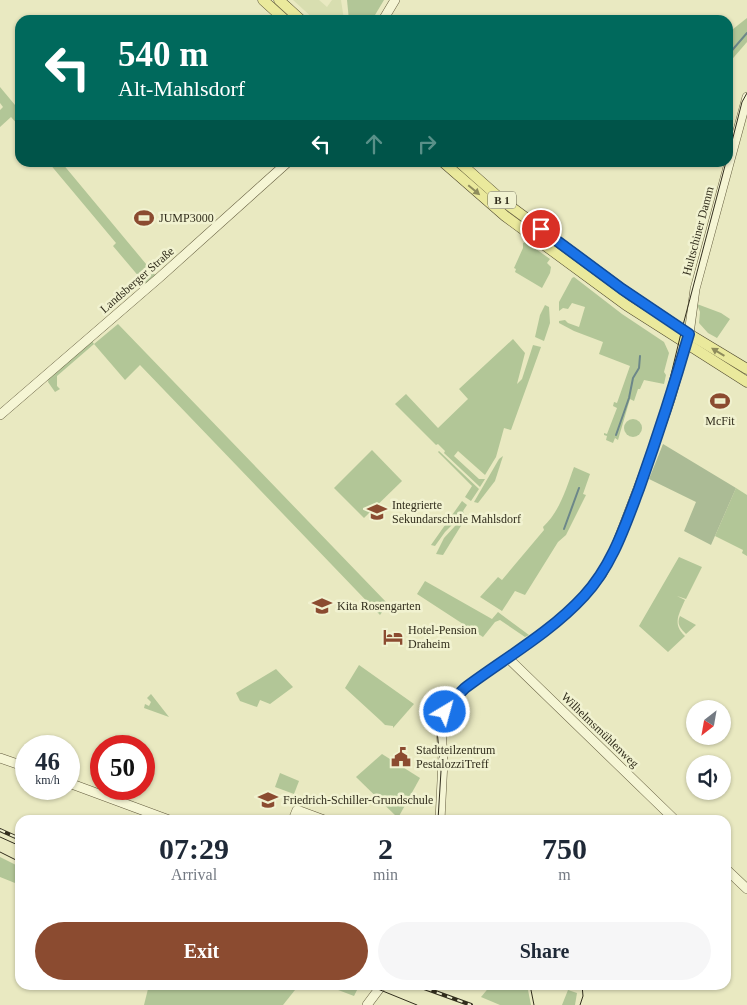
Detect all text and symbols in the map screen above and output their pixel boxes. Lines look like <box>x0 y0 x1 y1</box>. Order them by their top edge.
icon: left <box>35 35 100 100</box>
text: 540 m <box>118 35 208 74</box>
text: Alt-Mahlsdorf <box>118 76 245 101</box>
icon: left <box>307 130 335 158</box>
icon: ahead <box>360 130 388 158</box>
icon: right <box>413 130 441 158</box>
street label: Hultschiner Damm <box>679 184 717 277</box>
one-way arrow <box>468 185 481 196</box>
road number: B 1 <box>488 192 516 208</box>
sports icon: JUMP3000 <box>133 207 155 229</box>
pin <box>520 208 562 250</box>
place label: JUMP3000 <box>159 211 214 225</box>
icon: arrive <box>527 215 555 243</box>
street label: Landsberger Straße <box>97 244 177 316</box>
one-way arrow <box>711 347 724 356</box>
sports icon: McFit <box>709 390 731 412</box>
place label: McFit <box>705 414 735 428</box>
place label: Integrierte Sekundarschule Mahlsdorf <box>392 498 521 526</box>
school or university icon: Integrierte Sekundarschule Mahlsdorf <box>366 501 388 523</box>
school or university icon: Kita Rosengarten <box>311 595 333 617</box>
place label: Kita Rosengarten <box>337 599 421 613</box>
place label: Hotel-Pension Draheim <box>408 623 477 651</box>
hotel icon: Hotel-Pension Draheim <box>382 626 404 648</box>
position arrow <box>418 685 470 737</box>
street label: Wilhelmsmühlenweg <box>558 689 642 771</box>
north arrow <box>686 700 731 745</box>
map controls <box>686 700 731 800</box>
speed limit sign: 50 <box>90 735 155 800</box>
place label: Stadtteilzentrum PestalozziTreff <box>416 743 496 771</box>
public building icon: Stadtteilzentrum PestalozziTreff <box>390 746 412 768</box>
text: 46 <box>35 748 60 775</box>
button: sound <box>686 755 731 800</box>
text: km/h <box>35 773 60 787</box>
school or university icon: Friedrich-Schiller-Grundschule <box>257 789 279 811</box>
place label: Friedrich-Schiller-Grundschule <box>283 793 433 807</box>
text: 07:29 <box>159 832 229 865</box>
text: 2 <box>378 832 393 865</box>
text: 750 <box>542 832 587 865</box>
text: Arrival <box>171 866 217 883</box>
text: min <box>373 866 398 883</box>
text: m <box>558 866 571 883</box>
button: Exit <box>35 922 368 980</box>
button: Share <box>378 922 711 980</box>

